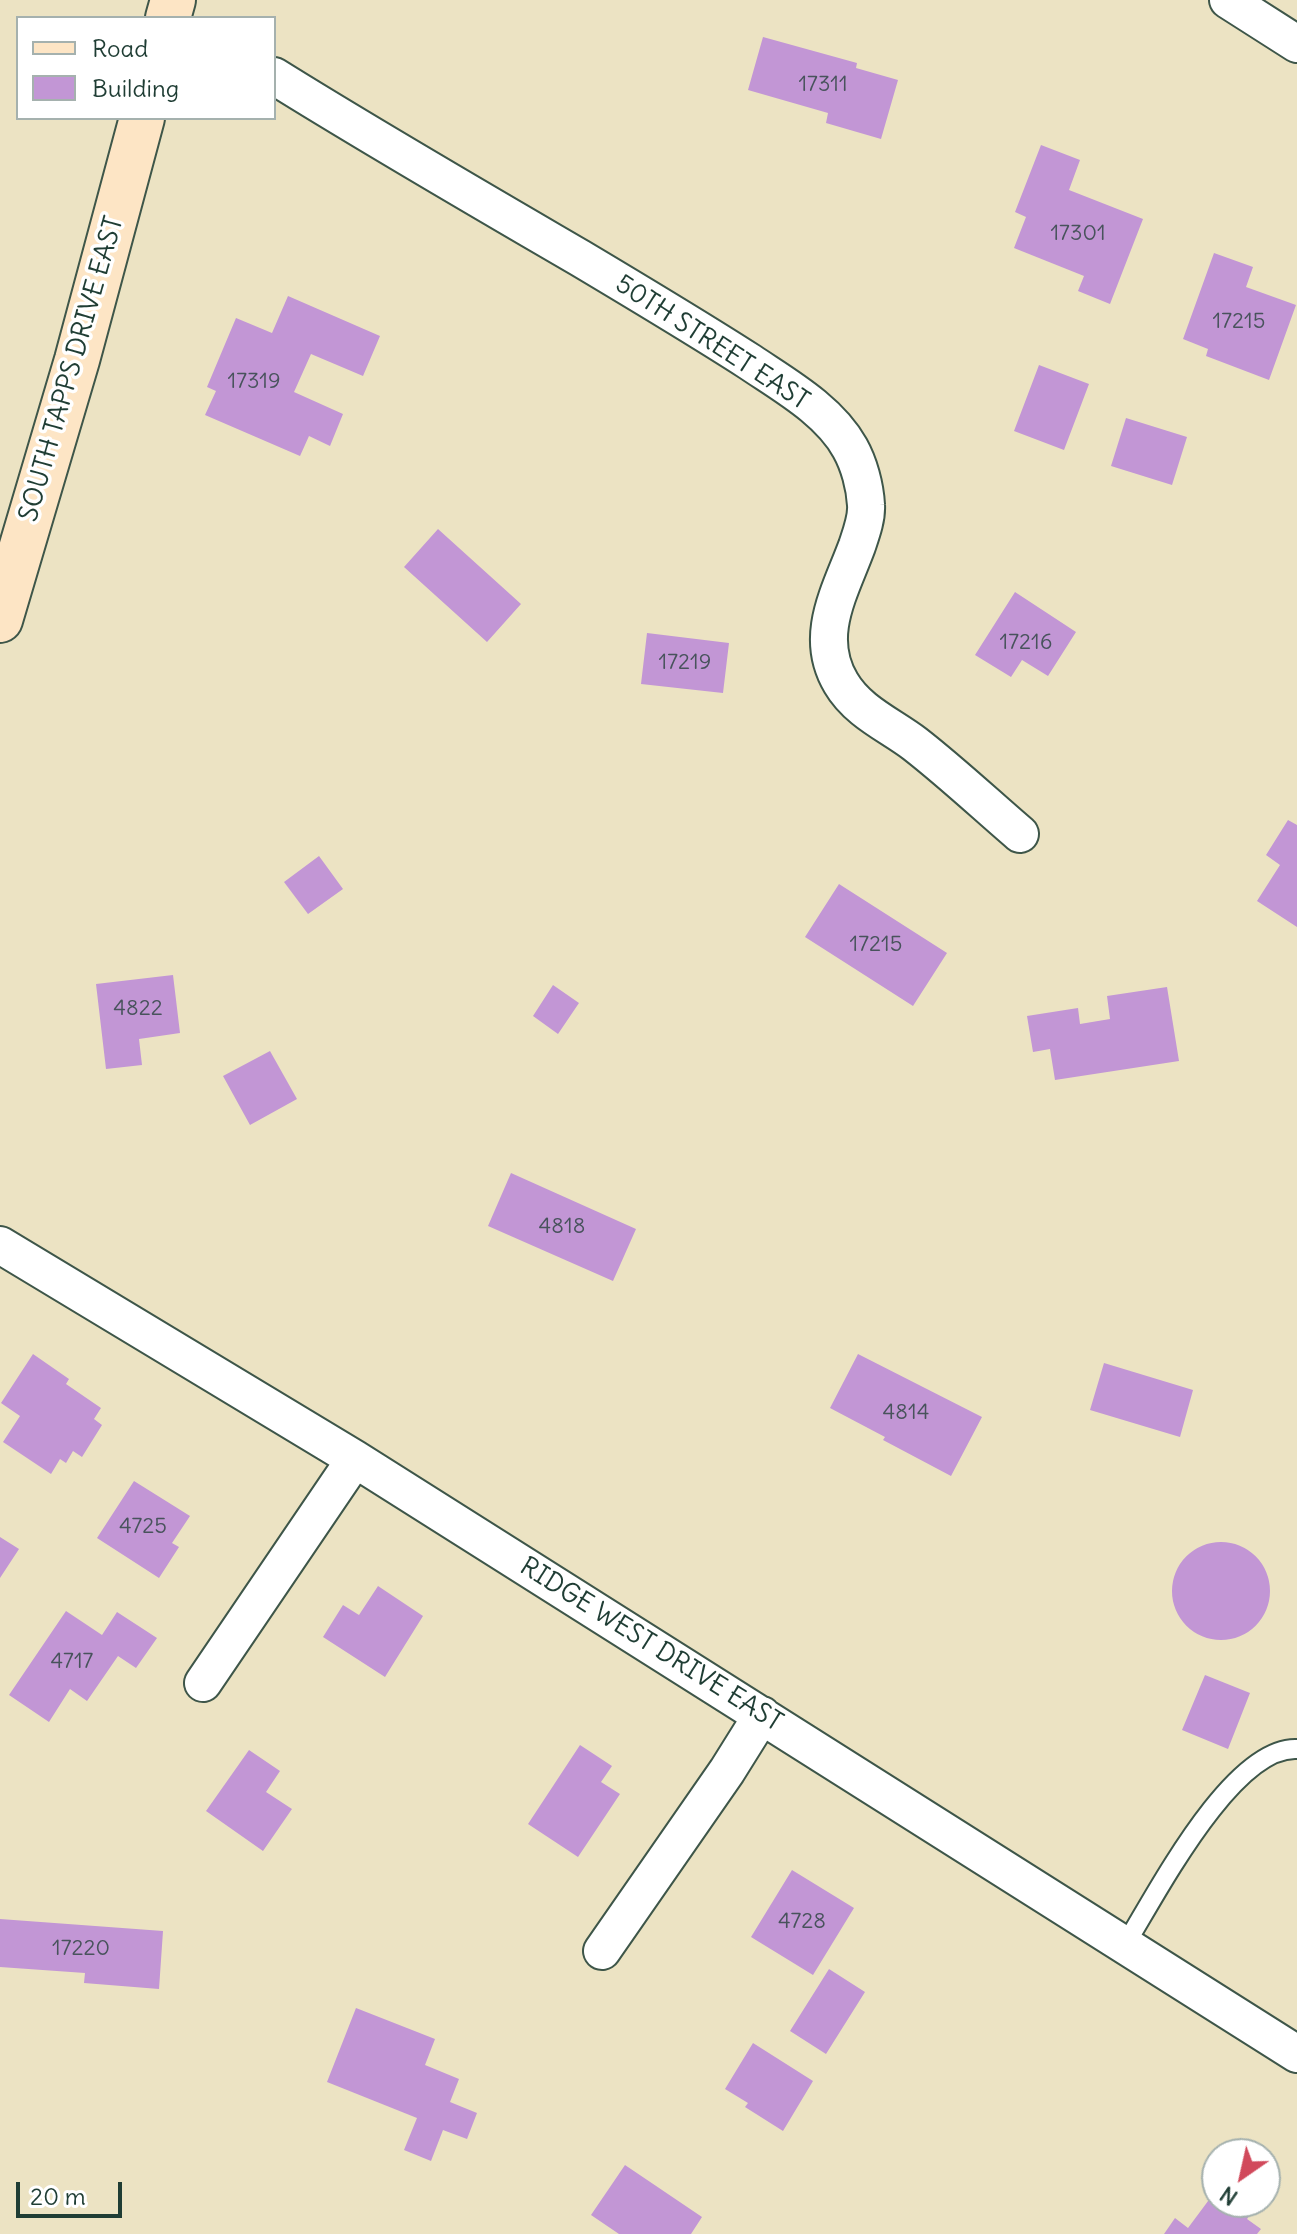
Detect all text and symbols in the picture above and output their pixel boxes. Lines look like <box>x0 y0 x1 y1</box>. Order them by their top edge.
legend <box>16 16 276 120</box>
text: Road <box>92 33 148 63</box>
house number: 17311 <box>798 72 848 98</box>
text: Building <box>92 73 179 103</box>
street label: SOUTH TAPPS DRIVE EAST <box>13 213 131 525</box>
house number: 17301 <box>1050 221 1106 247</box>
street label: 50TH STREET EAST <box>609 269 815 417</box>
house number: 17215 <box>1213 309 1265 335</box>
house number: 17319 <box>227 369 281 395</box>
house number: 17216 <box>1000 630 1052 656</box>
house number: 17219 <box>659 650 711 676</box>
house number: 17215 <box>850 932 902 958</box>
house number: 4822 <box>113 996 163 1022</box>
house number: 4818 <box>539 1214 585 1240</box>
house number: 4814 <box>883 1400 929 1426</box>
house number: 4725 <box>119 1514 167 1540</box>
street label: RIDGE WEST DRIVE EAST <box>514 1551 788 1739</box>
house number: 4717 <box>51 1649 93 1675</box>
house number: 4728 <box>778 1909 826 1935</box>
house number: 17220 <box>52 1936 110 1962</box>
north arrow <box>1201 2138 1281 2218</box>
scale bar <box>20 2166 126 2216</box>
text: N <box>1215 2180 1243 2212</box>
text: 20 m <box>30 2181 86 2211</box>

